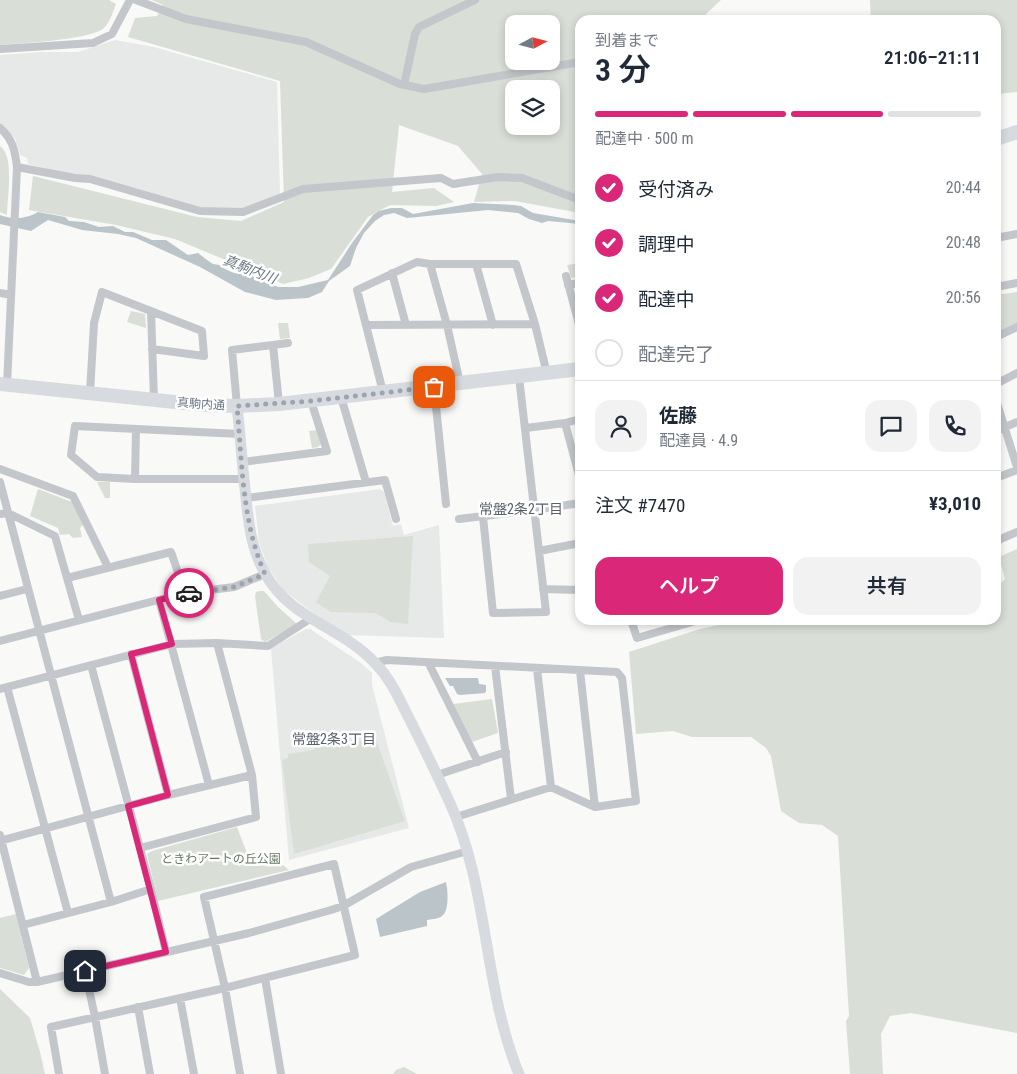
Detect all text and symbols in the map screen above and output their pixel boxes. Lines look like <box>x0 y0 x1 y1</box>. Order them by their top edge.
north arrow <box>505 15 560 70</box>
map controls <box>505 15 560 135</box>
text: 到着まで <box>595 31 659 50</box>
text: 21:06–21:11 <box>884 46 981 69</box>
text: 3 分 <box>595 51 650 89</box>
button: layers <box>505 80 560 135</box>
text: 配達中 · 500 m <box>595 129 694 148</box>
icon: check <box>595 174 623 202</box>
text: 受付済み <box>638 178 714 201</box>
text: 20:44 <box>946 178 981 197</box>
icon: check <box>595 229 623 257</box>
text: 調理中 <box>638 233 695 256</box>
text: 20:48 <box>946 233 981 252</box>
water label: 真駒内川 <box>221 251 281 287</box>
icon: check <box>595 284 623 312</box>
text: 配達中 <box>638 288 695 311</box>
text: 20:56 <box>946 288 981 307</box>
text: 配達完了 <box>638 343 714 366</box>
pin <box>413 366 455 408</box>
icon: bag <box>420 373 448 401</box>
street label: 真駒内通 <box>177 395 225 413</box>
button: person <box>595 400 647 452</box>
button: chat <box>865 400 917 452</box>
button: phone <box>929 400 981 452</box>
text: 佐藤 <box>659 404 697 427</box>
text: 配達員 · 4.9 <box>659 431 738 450</box>
text: ¥3,010 <box>929 492 981 515</box>
text: 注文 #7470 <box>595 494 685 517</box>
district label: 常盤2条2丁目 <box>479 501 563 517</box>
button: ヘルプ <box>595 557 783 615</box>
button: 共有 <box>793 557 981 615</box>
courier <box>164 568 214 618</box>
icon: car <box>175 579 203 607</box>
district label: 常盤2条3丁目 <box>292 731 376 747</box>
park label: ときわアートの丘公園 <box>161 852 281 866</box>
pin <box>64 950 106 992</box>
icon: home <box>71 957 99 985</box>

